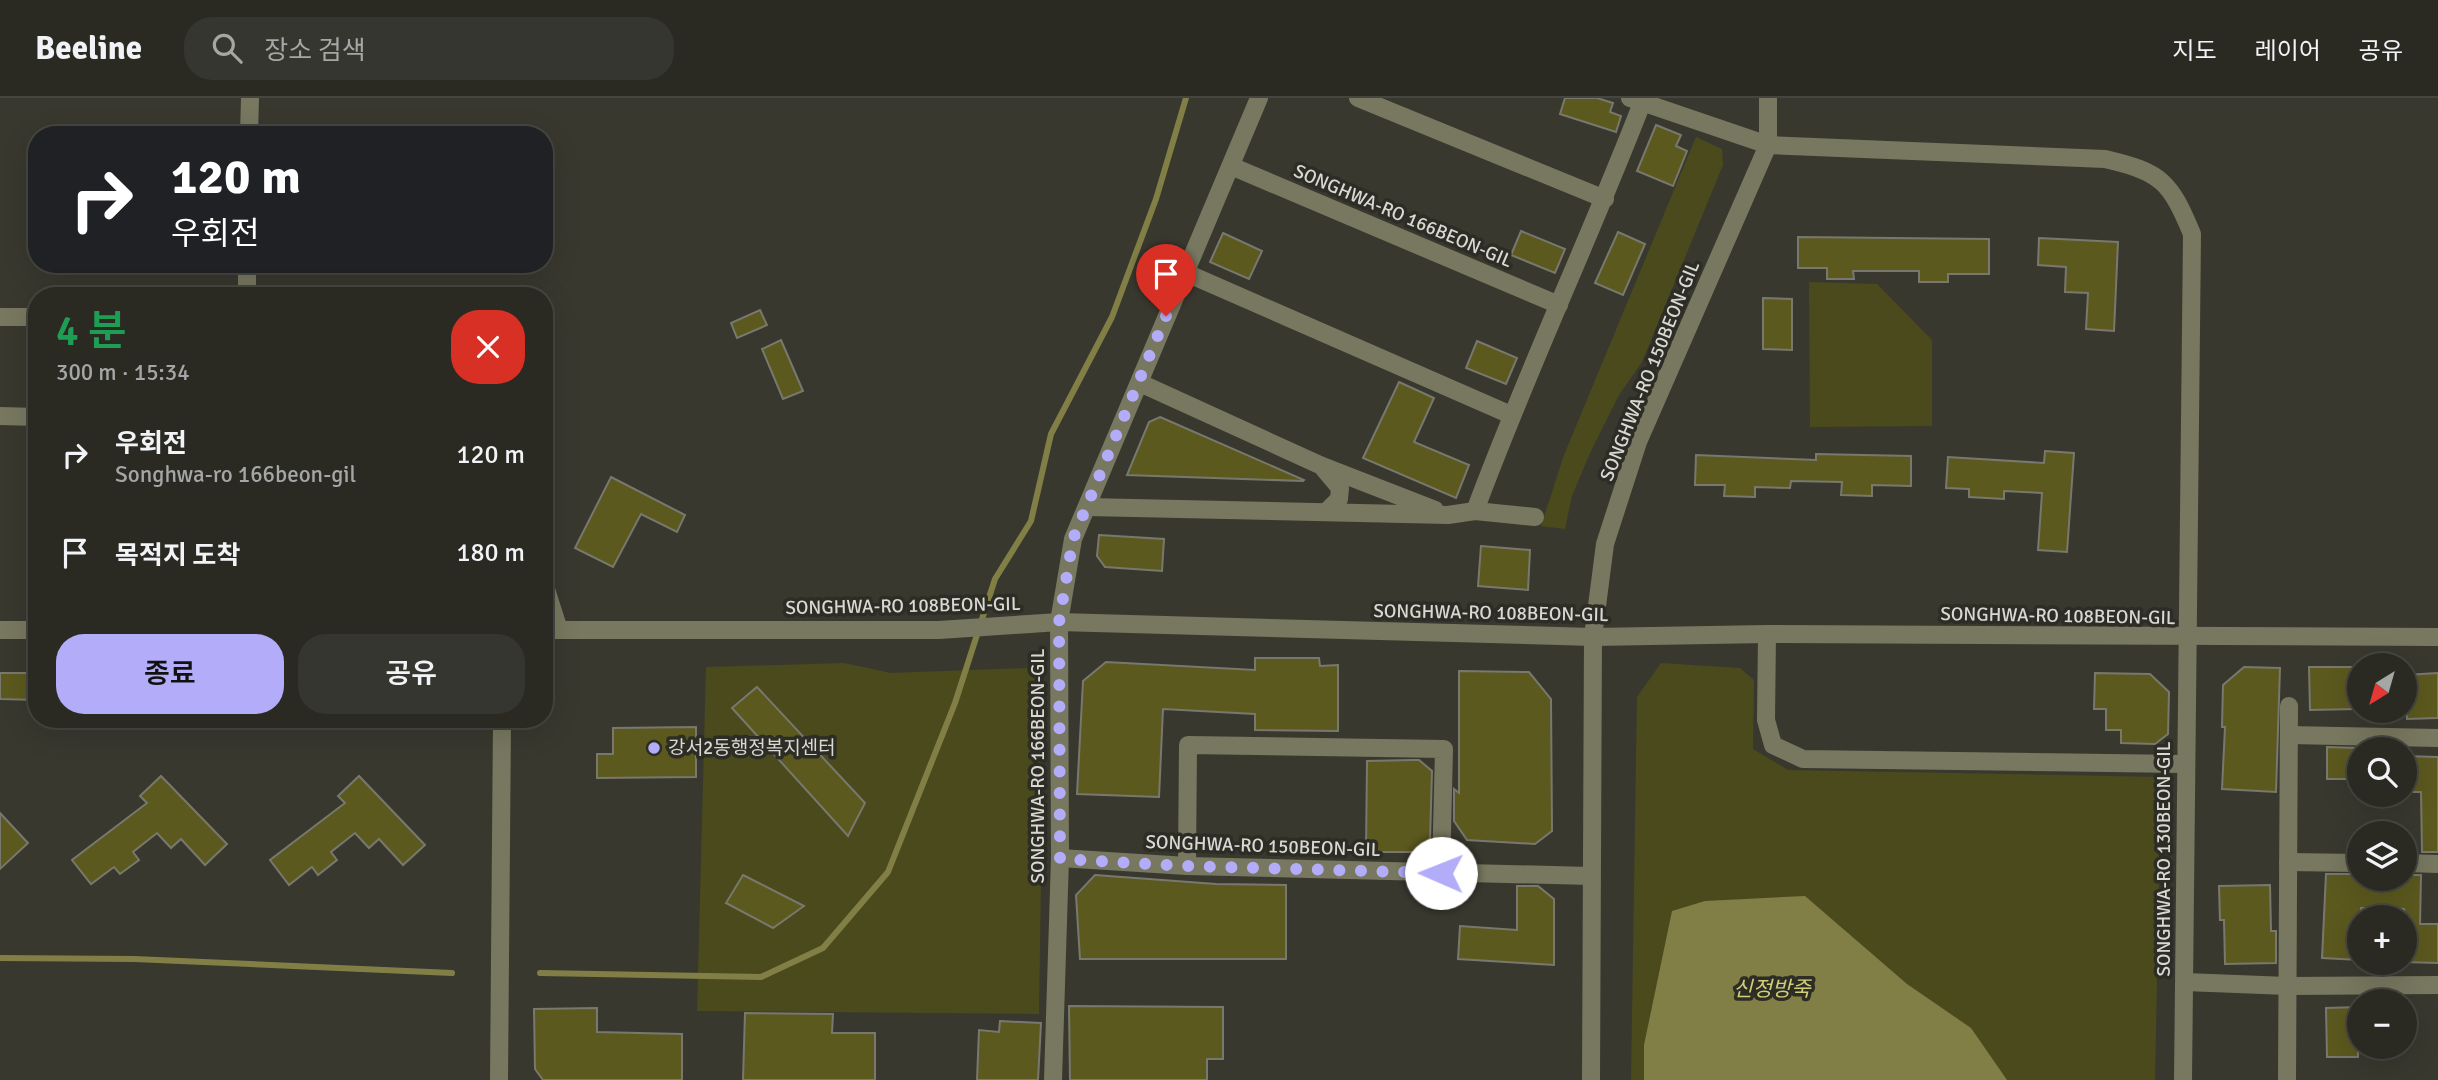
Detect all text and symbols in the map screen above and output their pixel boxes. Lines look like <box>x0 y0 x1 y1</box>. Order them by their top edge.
search box <box>184 17 674 80</box>
text: Beeline <box>35 28 142 69</box>
icon: search <box>208 29 246 67</box>
text: 장소 검색 <box>264 35 366 67</box>
text: 지도 <box>2172 36 2217 66</box>
text: 레이어 <box>2255 36 2321 66</box>
text: 공유 <box>2359 36 2403 66</box>
text: 120 m <box>171 147 301 207</box>
icon: right <box>56 154 147 245</box>
street label: SONGHWA-RO 166BEON-GIL <box>1290 159 1516 273</box>
text: 우회전 <box>171 214 259 253</box>
pin <box>1136 244 1196 316</box>
icon: arrive <box>1147 255 1185 293</box>
street label: SONGHWA-RO 150BEON-GIL <box>1595 257 1705 484</box>
text: 4 분 <box>56 306 127 357</box>
button: close <box>451 310 525 384</box>
text: 300 m · 15:34 <box>56 358 190 387</box>
text: 우회전 <box>115 428 187 460</box>
icon: right <box>56 436 94 474</box>
text: 120 m <box>456 439 525 471</box>
text: Songhwa-ro 166beon-gil <box>115 460 356 489</box>
icon: arrive <box>56 534 94 572</box>
text: 180 m <box>456 537 525 569</box>
text: 목적지 도착 <box>115 540 240 572</box>
street label: SONGHWA-RO 108BEON-GIL <box>785 592 1021 620</box>
street label: SONGHWA-RO 108BEON-GIL <box>1373 599 1609 627</box>
street label: SONGHWA-RO 108BEON-GIL <box>1940 602 2176 630</box>
button: 종료 <box>56 634 284 714</box>
button: 공유 <box>298 634 525 714</box>
street label: SONGHWA-RO 166BEON-GIL <box>1026 648 1050 884</box>
north arrow <box>2347 653 2417 723</box>
map controls <box>2347 653 2417 1059</box>
place label: 강서2동행정복지센터 <box>668 736 836 760</box>
button: search <box>2347 737 2417 807</box>
marker: 강서2동행정복지센터 <box>646 740 662 756</box>
street label: SONGHWA-RO 130BEON-GIL <box>2152 741 2176 977</box>
button: layers <box>2347 821 2417 891</box>
street label: SONGHWA-RO 150BEON-GIL <box>1145 830 1381 862</box>
position arrow <box>1404 836 1478 910</box>
button: + <box>2347 905 2417 975</box>
water label: 신정방죽 <box>1733 976 1812 1002</box>
button: − <box>2347 989 2417 1059</box>

